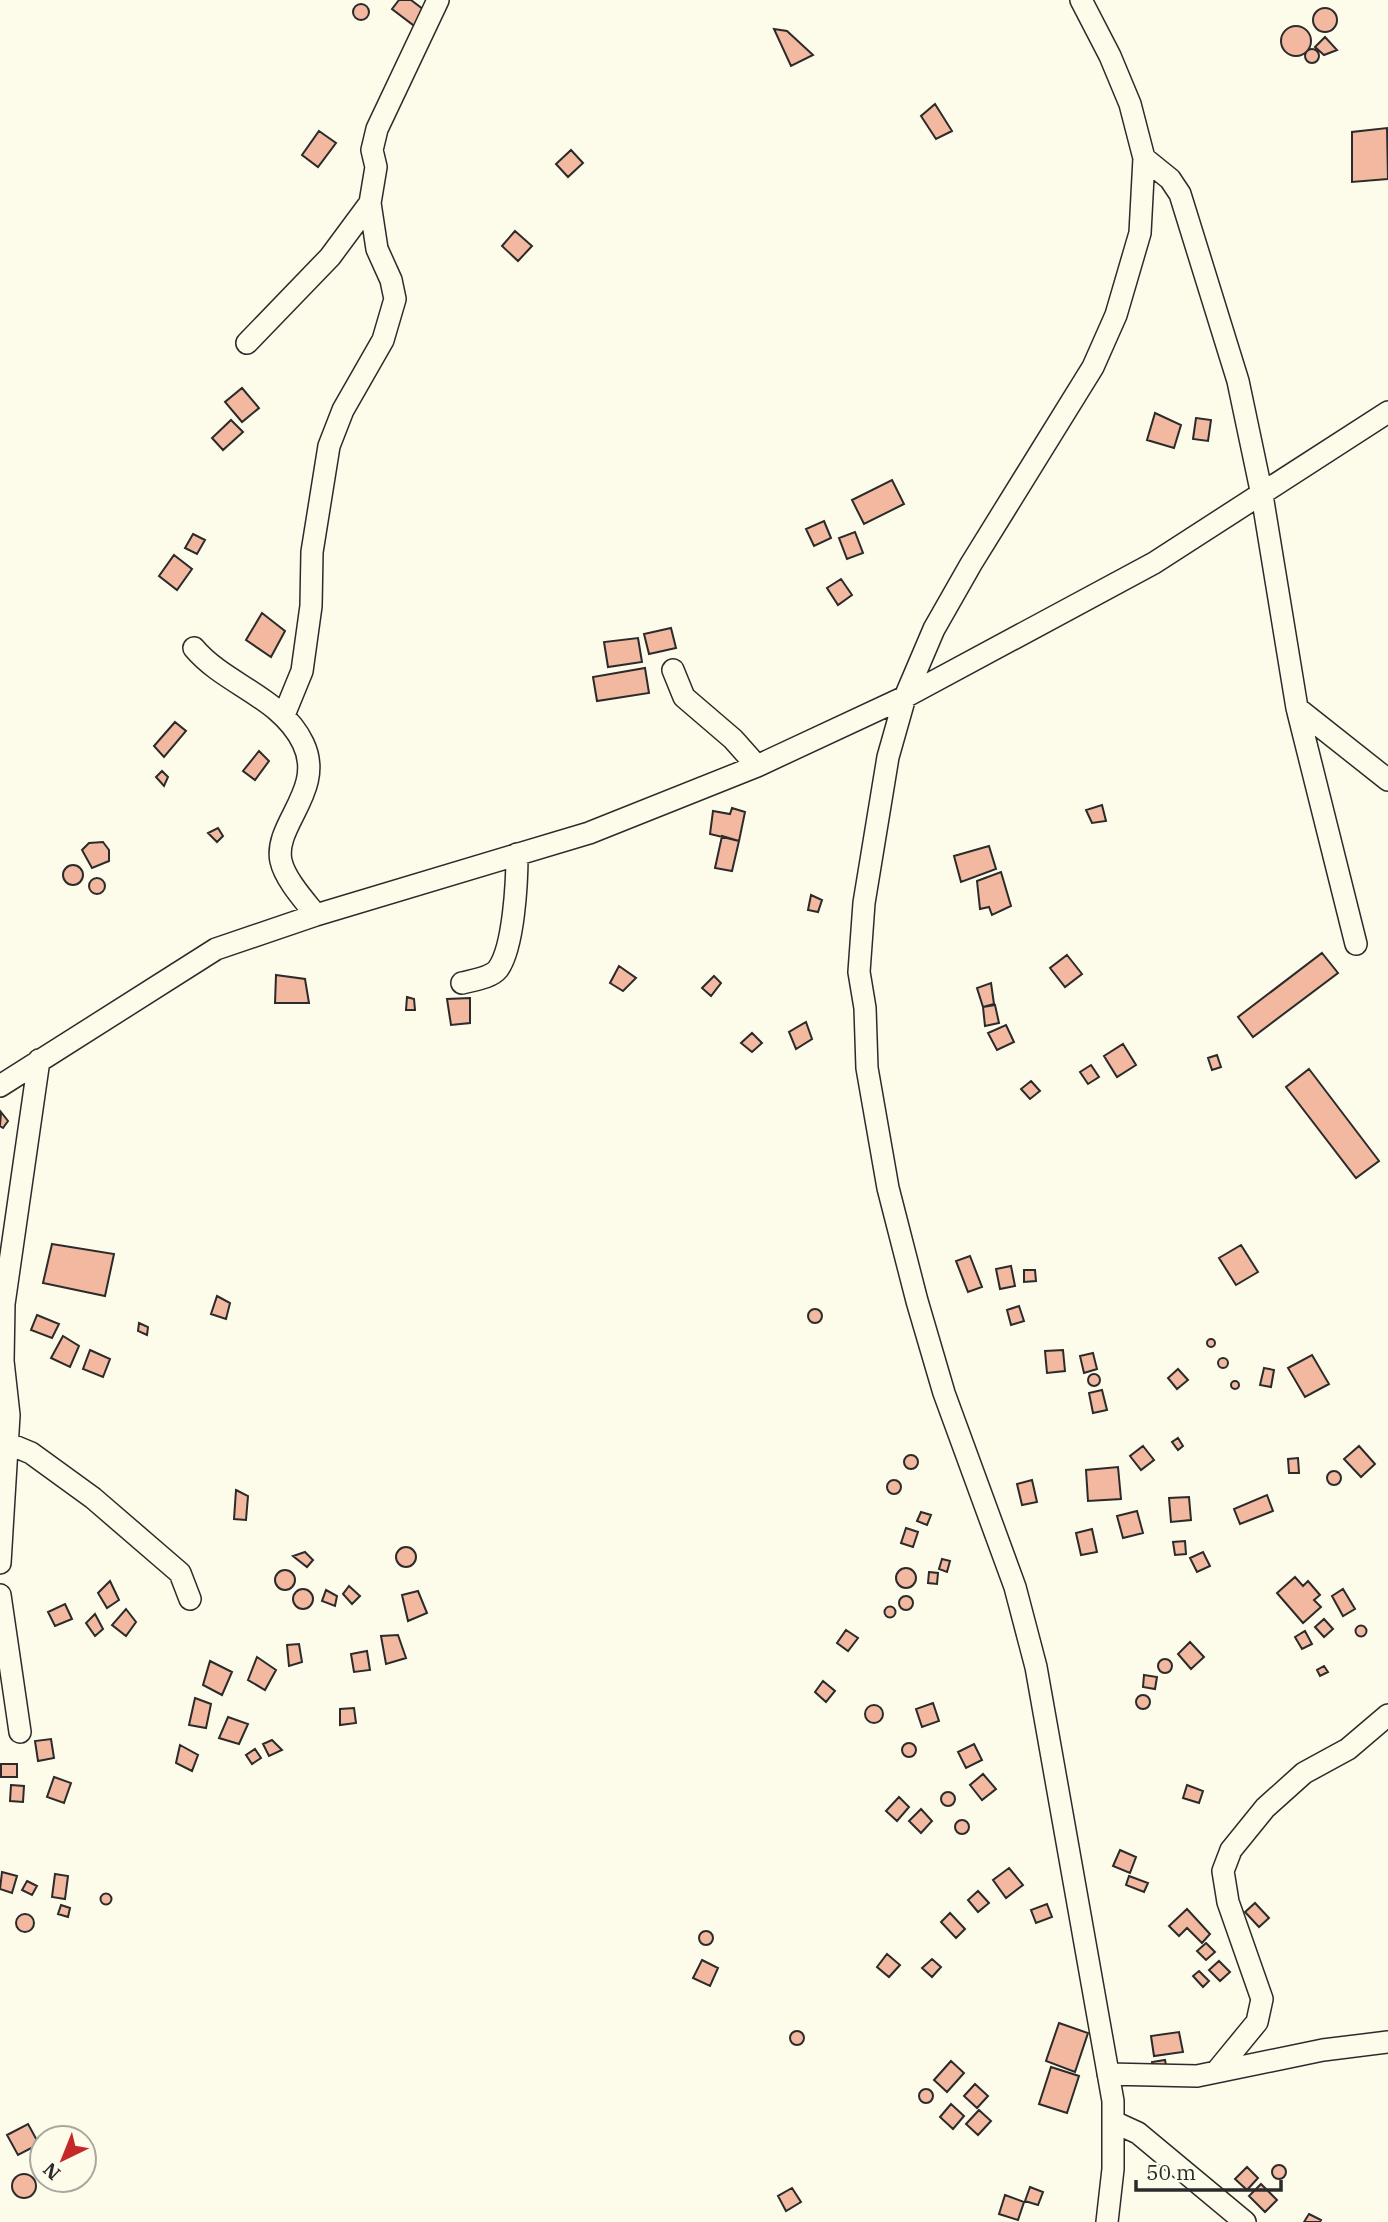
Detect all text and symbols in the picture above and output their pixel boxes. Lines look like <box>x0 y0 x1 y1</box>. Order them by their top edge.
north arrow <box>28 2124 98 2194</box>
scale bar <box>1136 2148 1281 2192</box>
text: N <box>38 2158 65 2185</box>
text: 50 m <box>1146 2158 1196 2186</box>

